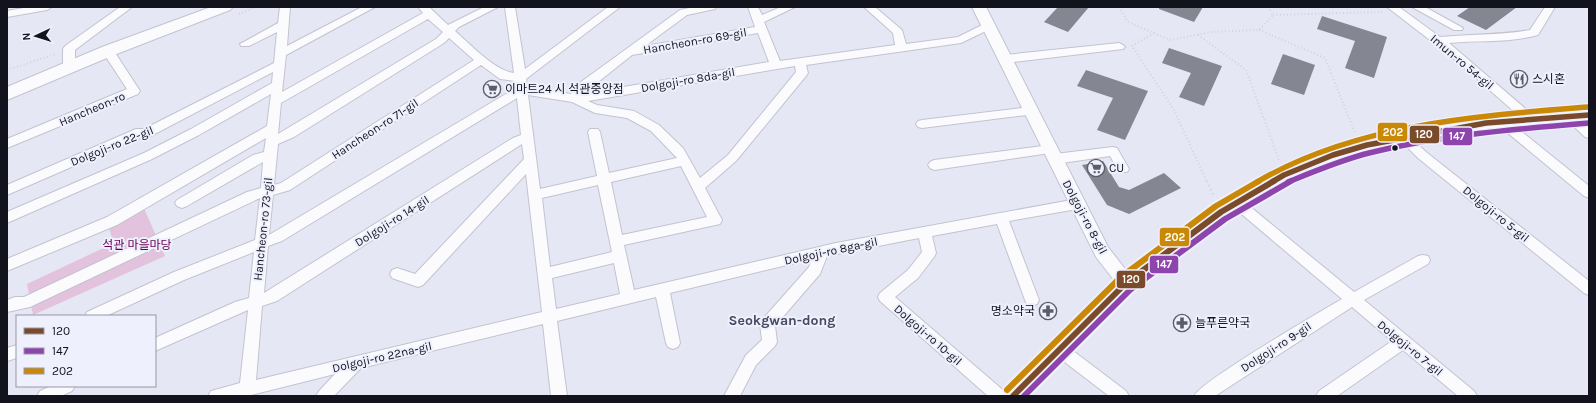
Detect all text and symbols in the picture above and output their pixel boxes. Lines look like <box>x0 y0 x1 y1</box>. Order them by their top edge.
north arrow <box>16 16 56 56</box>
street label: Hancheon-ro 69-gil <box>642 25 748 57</box>
street label: Imun-ro 54-gil <box>1427 31 1497 93</box>
text: N <box>20 32 33 41</box>
street label: Dolgoji-ro 8da-gil <box>640 65 736 95</box>
restaurant icon: 스시혼 <box>1509 69 1529 89</box>
place label: 스시혼 <box>1532 72 1565 86</box>
supermarket icon: 이마트24 시 석관중앙점 <box>482 79 502 99</box>
place label: 이마트24 시 석관중앙점 <box>505 82 624 96</box>
street label: Hancheon-ro <box>57 89 127 129</box>
street label: Hancheon-ro 71-gil <box>329 96 421 162</box>
line badge: 202 <box>1377 122 1408 142</box>
street label: Dolgoji-ro 22-gil <box>68 123 156 169</box>
line badge: 120 <box>1409 125 1440 144</box>
text: 202 <box>1383 126 1403 139</box>
line badge: 147 <box>1442 127 1473 146</box>
text: 120 <box>1415 128 1433 141</box>
text: 147 <box>1449 130 1465 143</box>
unlabelled marker <box>1390 143 1400 153</box>
supermarket icon: CU <box>1086 158 1106 178</box>
place label: CU <box>1109 161 1124 175</box>
street label: Hancheon-ro 73-gil <box>251 177 275 281</box>
street label: Dolgoji-ro 8-gil <box>1060 178 1110 256</box>
street label: Dolgoji-ro 5-gil <box>1460 183 1532 245</box>
street label: Dolgoji-ro 14-gil <box>352 193 432 249</box>
line badge: 202 <box>1159 227 1190 247</box>
text: 202 <box>1165 231 1185 244</box>
street label: Dolgoji-ro 8ga-gil <box>783 234 879 268</box>
park label: 석관 마을마당 <box>102 238 172 252</box>
line badge: 147 <box>1149 255 1179 274</box>
text: 147 <box>1156 258 1172 271</box>
line badge: 120 <box>1116 270 1146 289</box>
text: 120 <box>1122 273 1140 286</box>
pharmacy icon: 명소약국 <box>1038 301 1058 321</box>
street label: Dolgoji-ro 10-gil <box>891 302 965 368</box>
place label: 명소약국 <box>991 304 1035 318</box>
district label: Seokgwan-dong <box>729 312 835 329</box>
pharmacy icon: 늘푸른약국 <box>1172 313 1192 333</box>
legend <box>16 315 156 387</box>
place label: 늘푸른약국 <box>1195 316 1250 330</box>
street label: Dolgoji-ro 7-gil <box>1375 317 1445 379</box>
street label: Dolgoji-ro 9-gil <box>1238 319 1314 375</box>
text: 120 <box>52 324 70 338</box>
street label: Dolgoji-ro 22na-gil <box>331 339 433 375</box>
text: 147 <box>52 344 69 358</box>
text: 202 <box>52 364 73 378</box>

